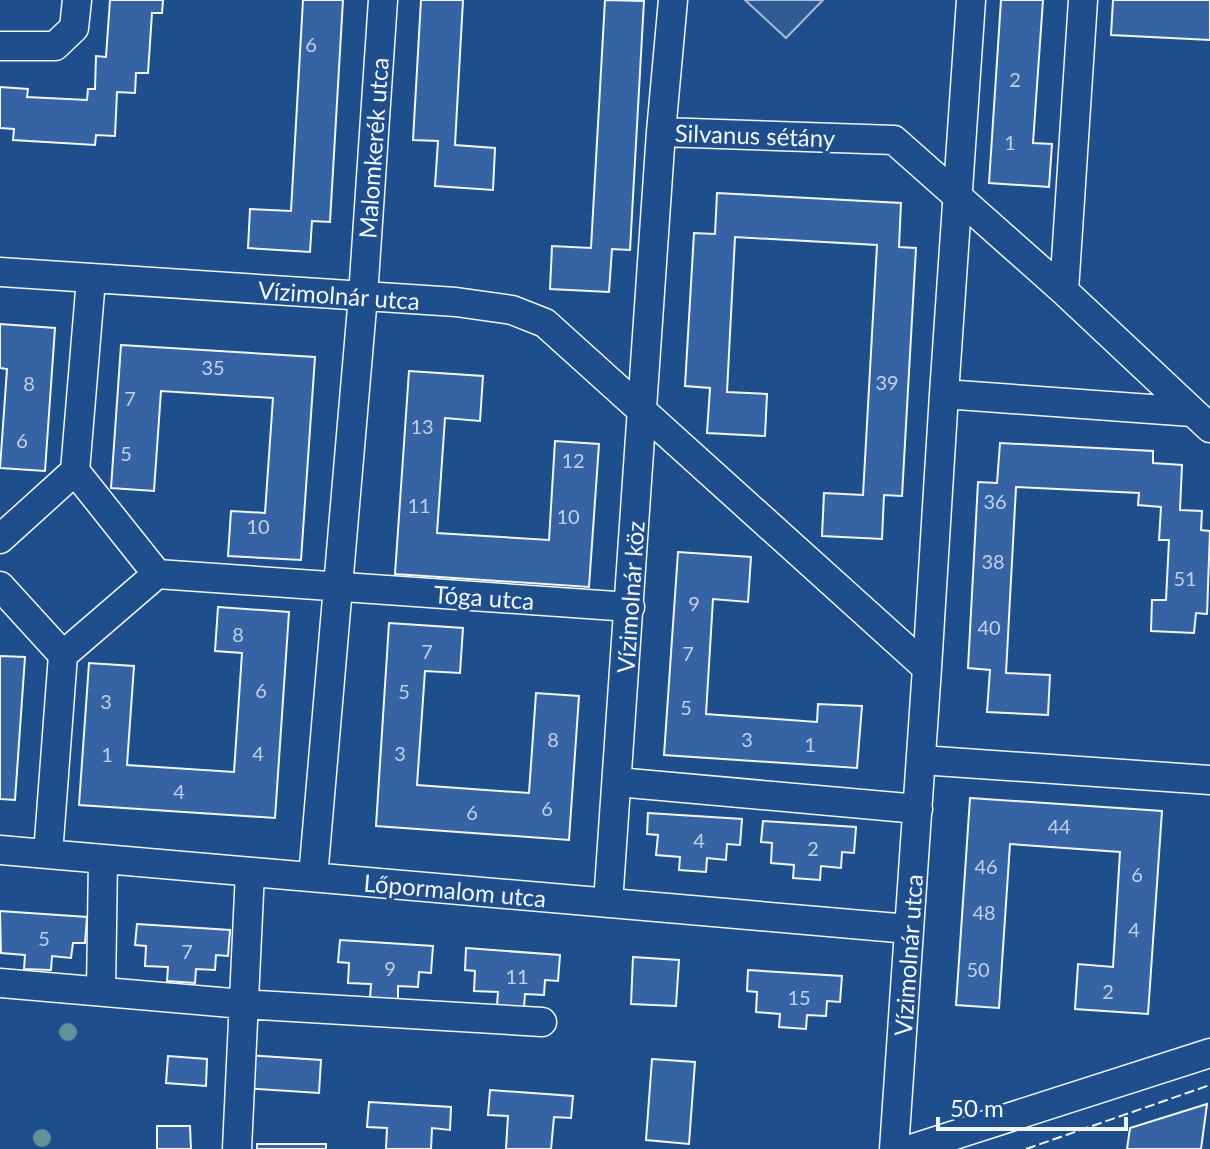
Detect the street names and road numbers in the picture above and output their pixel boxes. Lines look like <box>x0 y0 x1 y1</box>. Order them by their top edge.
street label: Malomkerék utca <box>352 56 394 240</box>
street label: Silvanus sétány <box>674 118 836 152</box>
street label: Vízimolnár utca <box>257 275 421 315</box>
street label: Vízimolnár köz <box>610 520 650 674</box>
street label: Tóga utca <box>433 579 535 615</box>
street label: Lőpormalom utca <box>363 868 547 912</box>
street label: Vízimolnár utca <box>888 873 928 1037</box>

